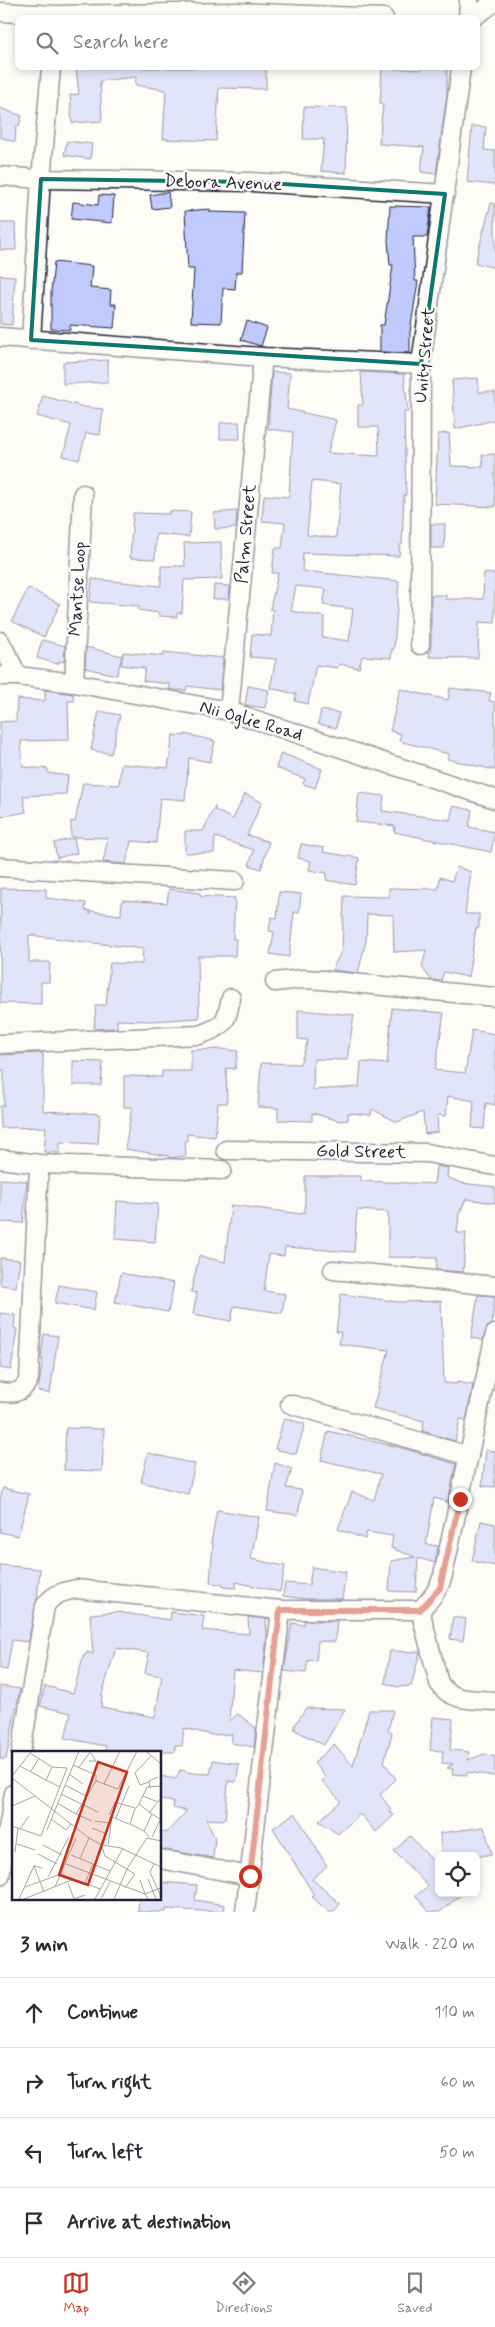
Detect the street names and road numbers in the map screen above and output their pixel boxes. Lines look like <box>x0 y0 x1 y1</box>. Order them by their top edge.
street label: Debora Avenue <box>164 169 283 197</box>
street label: Unity Street <box>409 306 441 404</box>
street label: Palm Street <box>230 483 262 585</box>
street label: Mantse Loop <box>64 541 92 637</box>
street label: Nii Oglie Road <box>197 695 305 747</box>
street label: Gold Street <box>316 1139 406 1165</box>

